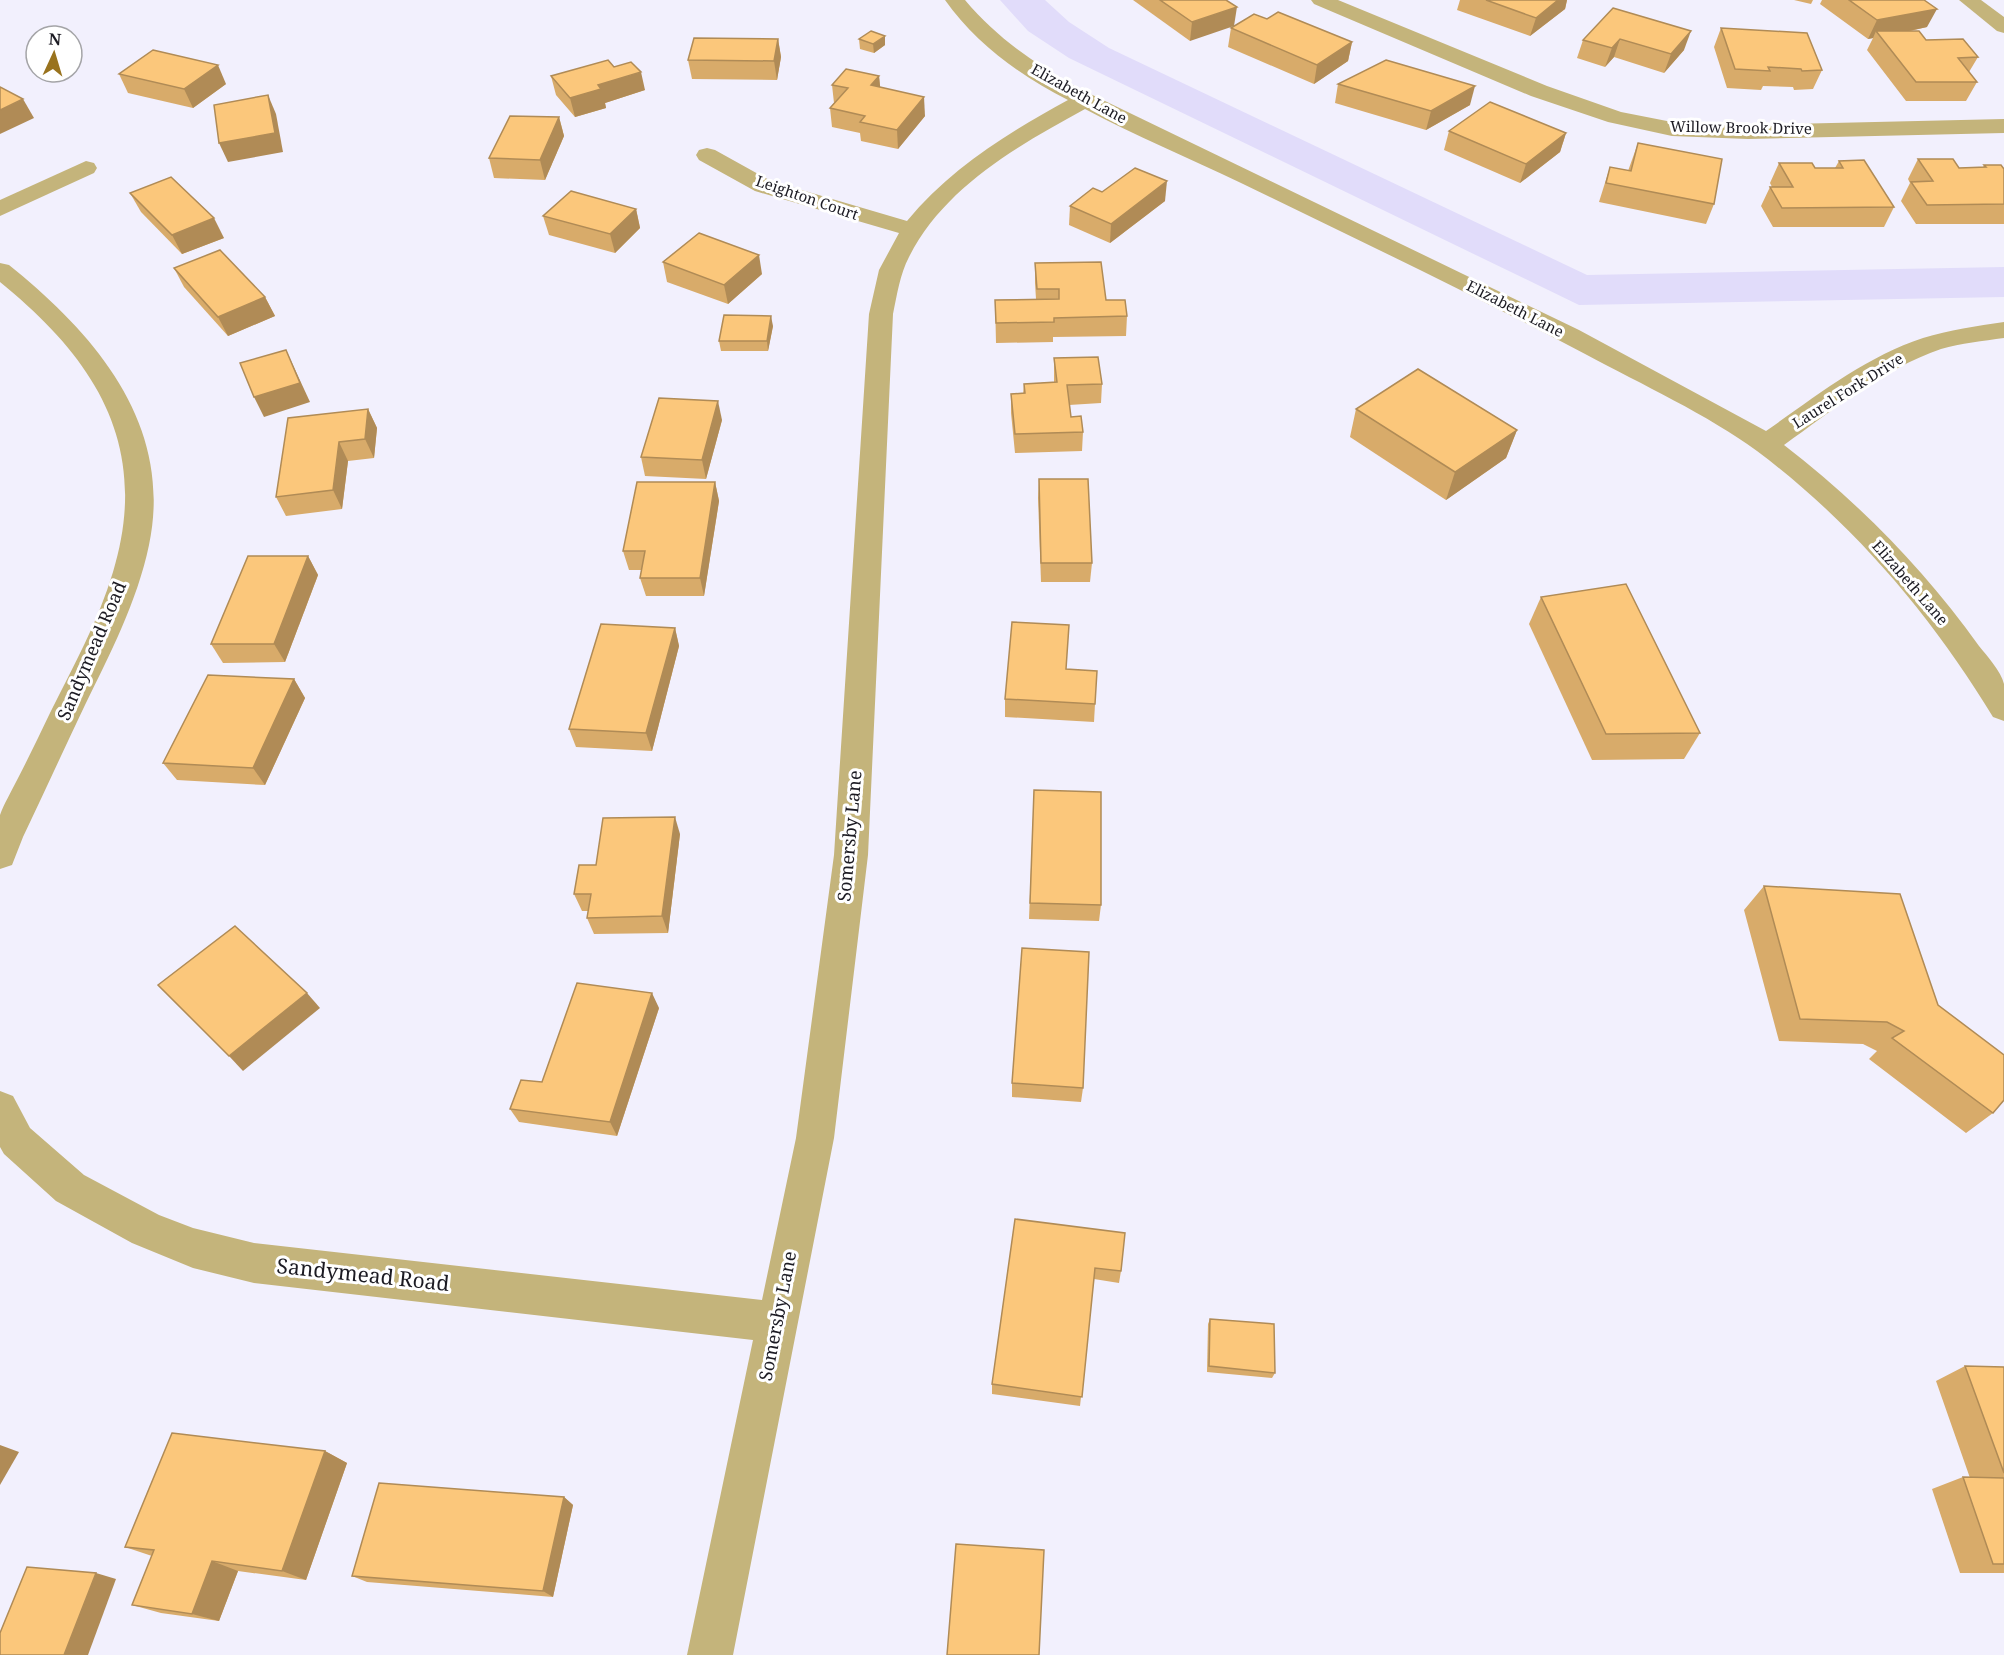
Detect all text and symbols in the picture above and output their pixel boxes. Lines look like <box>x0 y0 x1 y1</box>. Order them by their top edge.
north arrow <box>24 24 84 84</box>
text: N <box>48 28 62 50</box>
street label: Elizabeth Lane <box>1028 59 1131 128</box>
street label: Willow Brook Drive <box>1670 116 1812 138</box>
street label: Leighton Court <box>753 170 861 224</box>
street label: Elizabeth Lane <box>1464 275 1567 341</box>
street label: Laurel Fork Drive <box>1788 348 1907 432</box>
street label: Elizabeth Lane <box>1868 536 1953 629</box>
street label: Sandymead Road <box>51 578 131 724</box>
street label: Somersby Lane <box>831 769 867 902</box>
street label: Somersby Lane <box>753 1249 801 1383</box>
street label: Sandymead Road <box>275 1251 451 1297</box>

